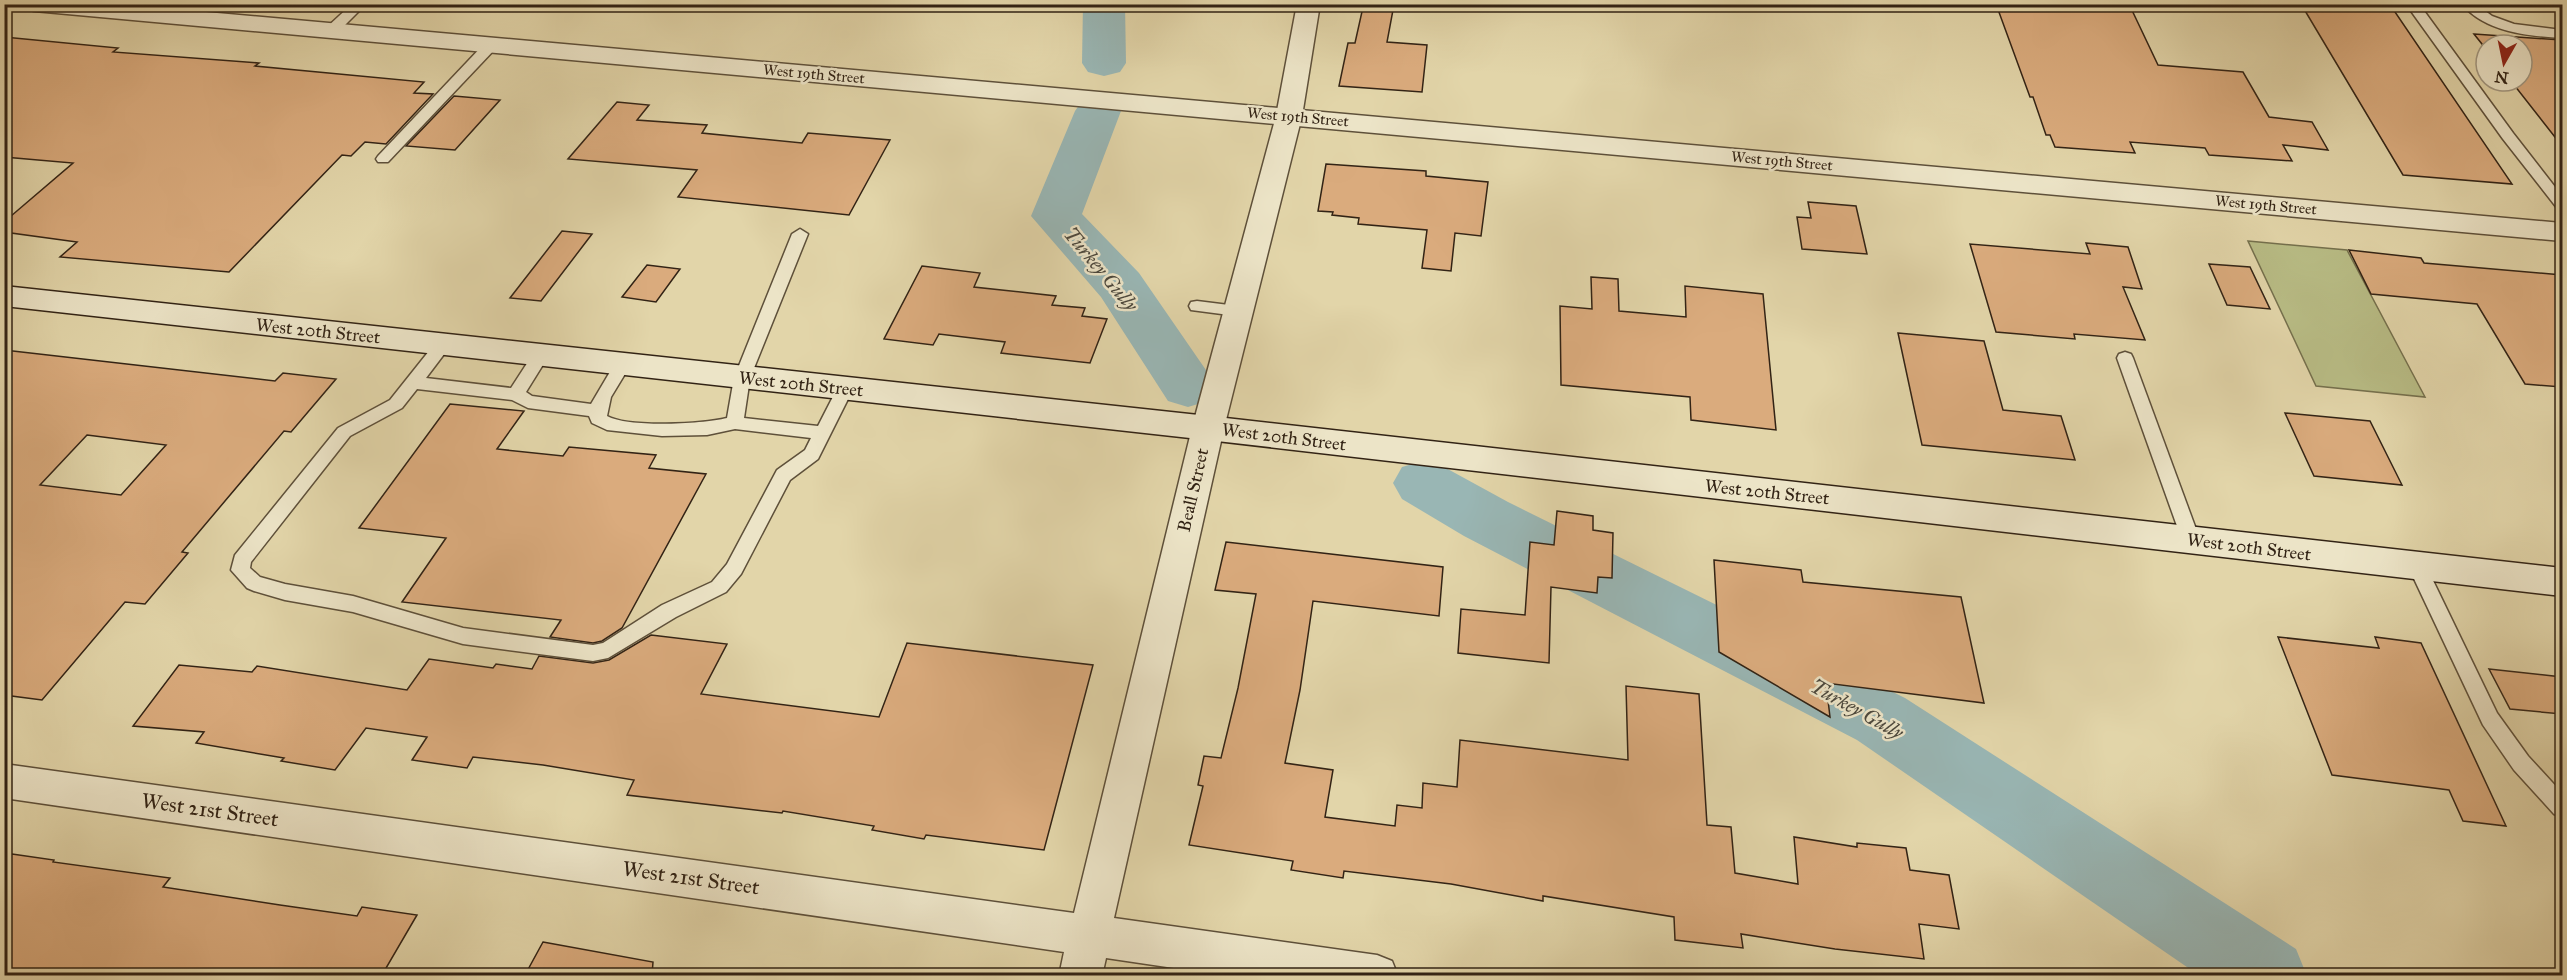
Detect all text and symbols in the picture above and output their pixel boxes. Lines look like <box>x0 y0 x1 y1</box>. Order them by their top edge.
north arrow <box>2474 33 2534 93</box>
street label: West 19th Street <box>762 61 866 87</box>
text: N <box>2493 67 2510 88</box>
street label: West 19th Street <box>1246 104 1350 130</box>
street label: West 19th Street <box>1730 148 1834 174</box>
street label: West 19th Street <box>2214 192 2318 218</box>
water label: Turkey Gully <box>1059 222 1144 317</box>
street label: West 20th Street <box>255 314 382 349</box>
street label: West 20th Street <box>738 367 865 402</box>
street label: West 20th Street <box>1221 418 1348 456</box>
street label: Beall Street <box>1173 445 1213 534</box>
street label: West 20th Street <box>1704 475 1831 510</box>
street label: West 20th Street <box>2186 528 2313 566</box>
water label: Turkey Gully <box>1806 674 1909 745</box>
street label: West 21st Street <box>140 788 281 833</box>
street label: West 21st Street <box>621 856 762 901</box>

